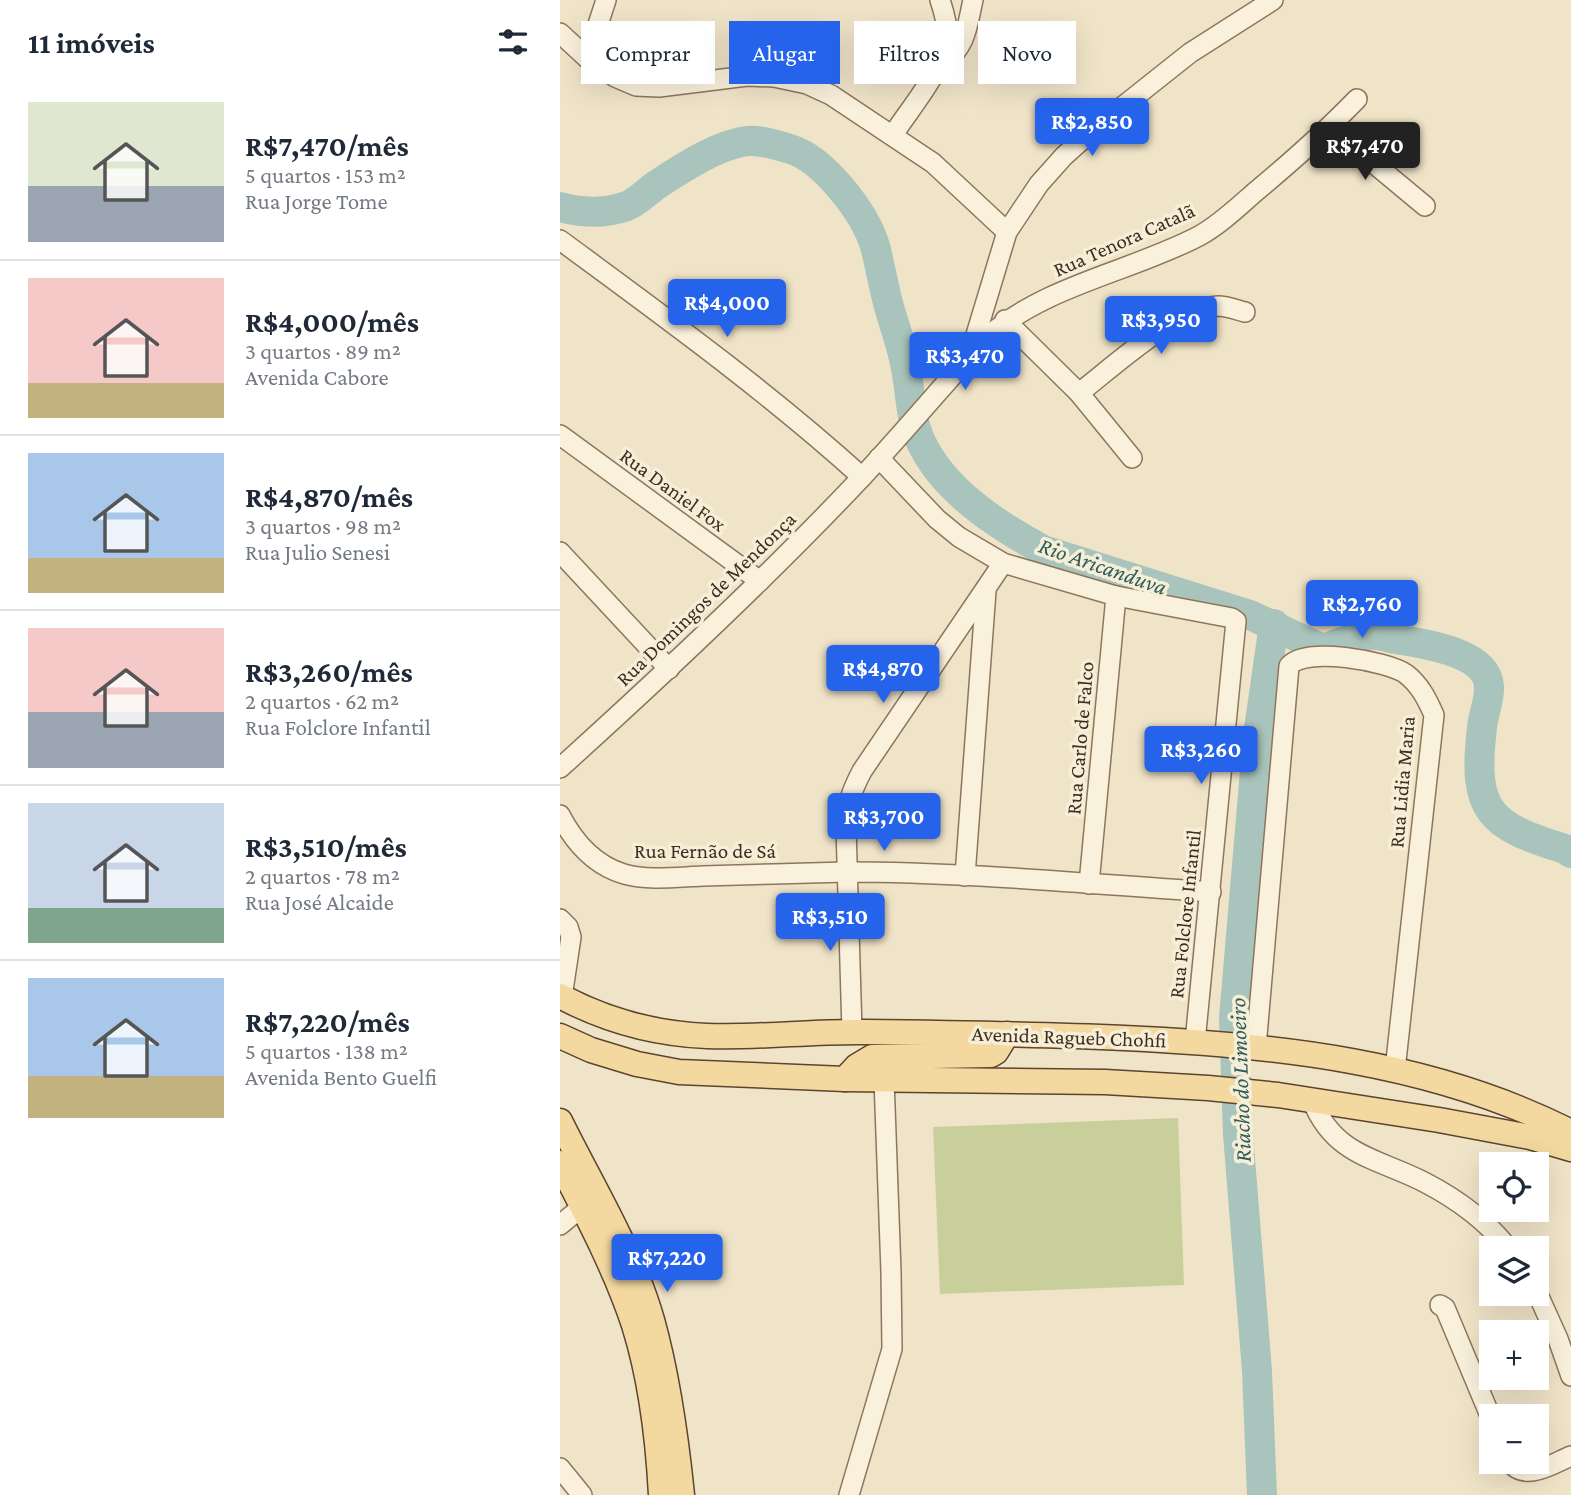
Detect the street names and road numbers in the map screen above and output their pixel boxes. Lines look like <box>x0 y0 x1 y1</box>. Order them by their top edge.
street label: Rua Tenora Catalã <box>1050 198 1199 282</box>
street label: Rua Daniel Fox <box>615 443 731 537</box>
street label: Rua Domingos de Mendonça <box>611 507 801 691</box>
street label: Rua Carlo de Falco <box>1061 660 1099 816</box>
street label: Rua Lidia Maria <box>1384 715 1420 849</box>
street label: Rua Folclore Infantil <box>1164 828 1206 1000</box>
street label: Rua Fernão de Sá <box>634 839 776 863</box>
street label: Avenida Ragueb Chohfi <box>971 1022 1167 1052</box>

